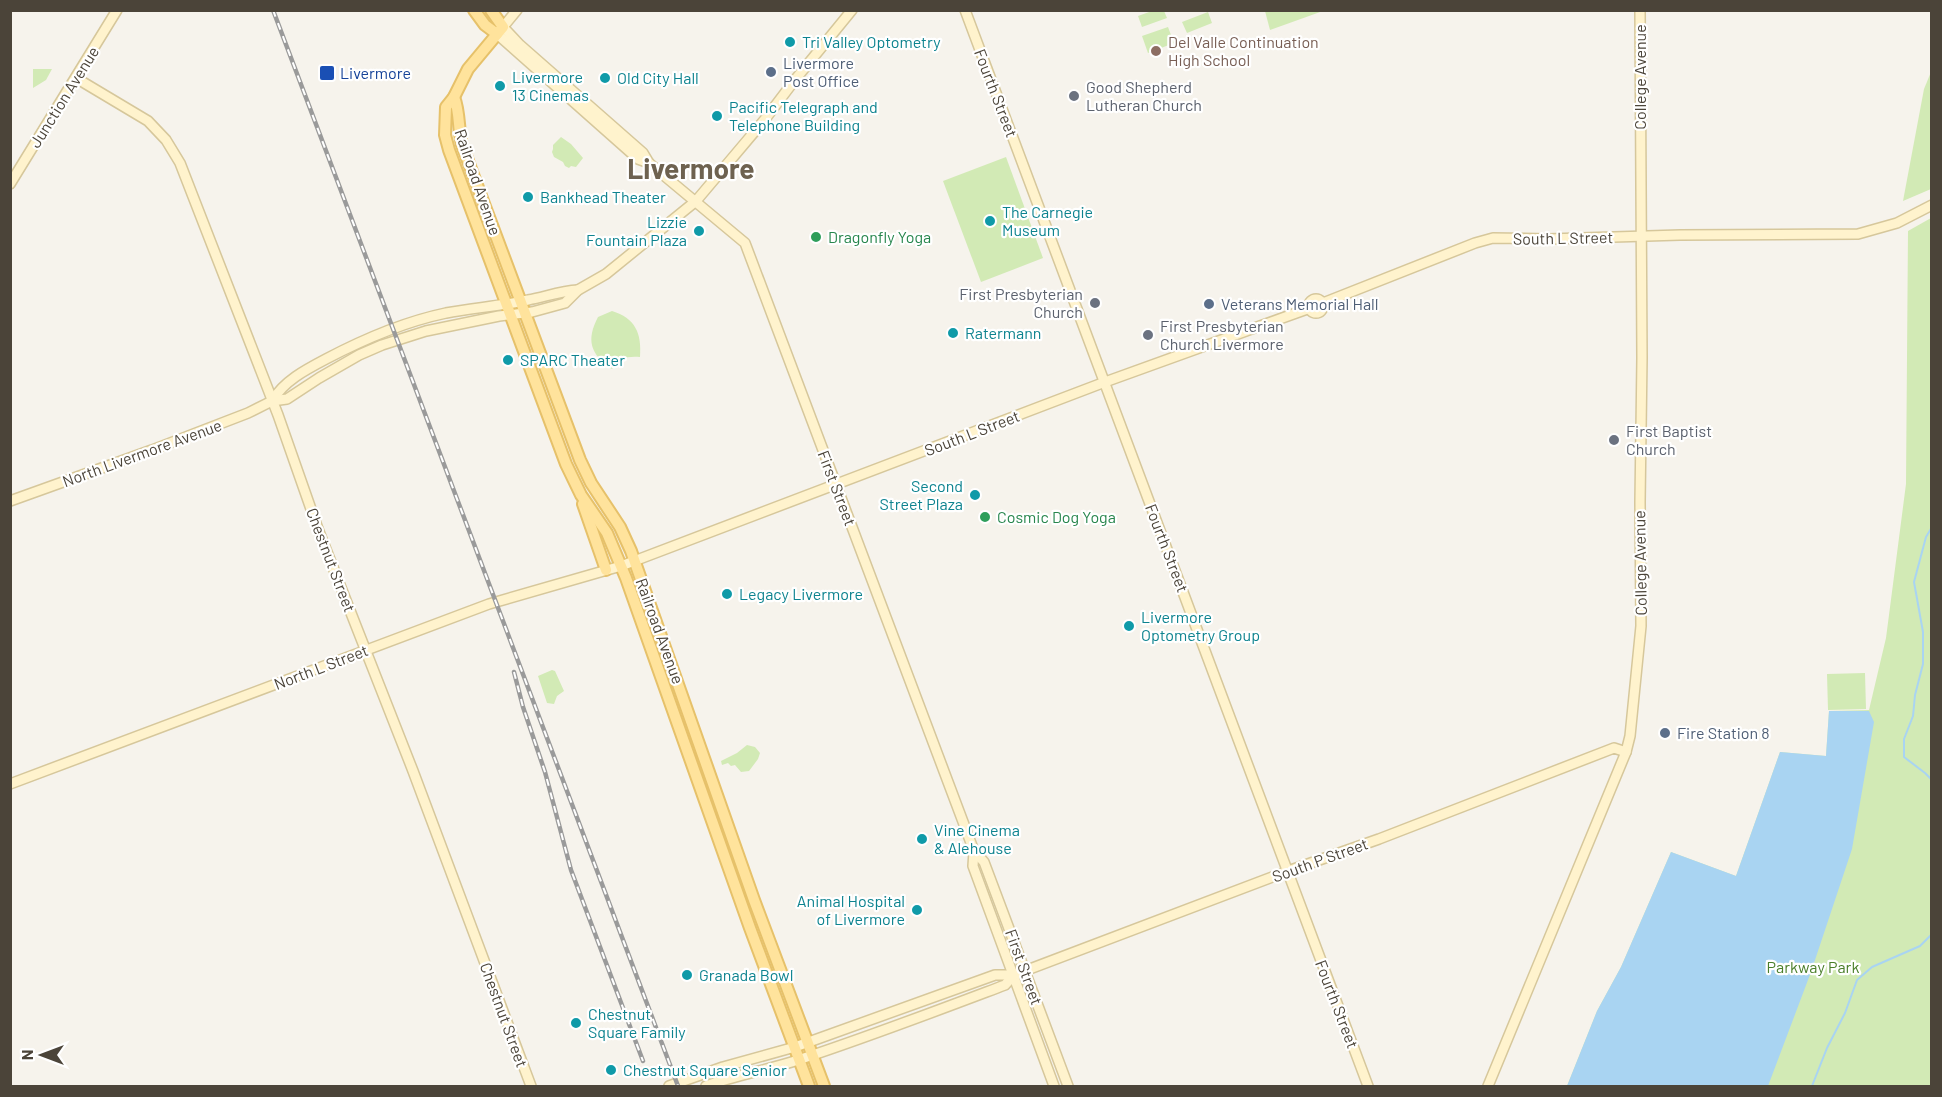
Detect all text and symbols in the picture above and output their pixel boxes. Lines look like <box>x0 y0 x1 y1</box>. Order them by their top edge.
street label: College Avenue <box>1630 24 1649 130</box>
place label: Tri Valley Optometry <box>802 32 941 51</box>
place label: Del Valle Continuation High School <box>1168 32 1319 69</box>
marker: Tri Valley Optometry <box>783 35 797 49</box>
street label: Junction Avenue <box>25 43 102 151</box>
marker: Del Valle Continuation High School <box>1149 44 1163 58</box>
street label: Fourth Street <box>971 46 1022 140</box>
place label: Livermore Post Office <box>783 53 859 90</box>
place label: Livermore <box>340 63 411 82</box>
marker: Livermore <box>318 64 336 82</box>
marker: Livermore Post Office <box>764 65 778 79</box>
place label: Livermore 13 Cinemas <box>512 67 589 104</box>
place label: Old City Hall <box>617 68 699 87</box>
marker: Old City Hall <box>598 71 612 85</box>
place label: Good Shepherd Lutheran Church <box>1086 77 1202 114</box>
marker: Livermore 13 Cinemas <box>493 79 507 93</box>
marker: Good Shepherd Lutheran Church <box>1067 89 1081 103</box>
place label: Pacific Telegraph and Telephone Building <box>729 97 878 134</box>
marker: Pacific Telegraph and Telephone Building <box>710 109 724 123</box>
street label: Railroad Avenue <box>451 126 506 237</box>
district label: Livermore <box>627 151 755 185</box>
place label: Bankhead Theater <box>540 187 666 206</box>
marker: Bankhead Theater <box>521 190 535 204</box>
place label: The Carnegie Museum <box>1002 202 1093 239</box>
place label: Lizzie Fountain Plaza <box>586 212 687 249</box>
marker: The Carnegie Museum <box>983 214 997 228</box>
marker: Lizzie Fountain Plaza <box>692 224 706 238</box>
place label: Dragonfly Yoga <box>828 227 931 246</box>
street label: South L Street <box>1513 227 1613 248</box>
marker: Dragonfly Yoga <box>809 230 823 244</box>
place label: First Presbyterian Church <box>959 284 1083 321</box>
place label: Veterans Memorial Hall <box>1221 294 1378 313</box>
marker: First Presbyterian Church <box>1088 296 1102 310</box>
marker: Veterans Memorial Hall <box>1202 297 1216 311</box>
place label: First Presbyterian Church Livermore <box>1160 316 1284 353</box>
place label: Ratermann <box>965 323 1042 342</box>
marker: Ratermann <box>946 326 960 340</box>
marker: First Presbyterian Church Livermore <box>1141 328 1155 342</box>
place label: SPARC Theater <box>520 350 625 369</box>
marker: SPARC Theater <box>501 353 515 367</box>
street label: South L Street <box>922 406 1022 459</box>
street label: North Livermore Avenue <box>60 415 224 490</box>
place label: First Baptist Church <box>1626 421 1712 458</box>
marker: First Baptist Church <box>1607 433 1621 447</box>
street label: First Street <box>814 447 861 528</box>
place label: Second Street Plaza <box>879 476 963 513</box>
marker: Second Street Plaza <box>968 488 982 502</box>
street label: Fourth Street <box>1142 501 1193 595</box>
street label: Chestnut Street <box>303 505 360 615</box>
place label: Cosmic Dog Yoga <box>997 507 1116 526</box>
marker: Cosmic Dog Yoga <box>978 510 992 524</box>
street label: College Avenue <box>1629 510 1650 616</box>
street label: Railroad Avenue <box>633 575 688 686</box>
place label: Legacy Livermore <box>739 584 863 603</box>
marker: Legacy Livermore <box>720 587 734 601</box>
place label: Livermore Optometry Group <box>1141 607 1260 644</box>
marker: Livermore Optometry Group <box>1122 619 1136 633</box>
street label: North L Street <box>271 640 371 693</box>
place label: Fire Station 8 <box>1677 723 1770 742</box>
marker: Fire Station 8 <box>1658 726 1672 740</box>
place label: Vine Cinema & Alehouse <box>934 820 1020 857</box>
marker: Vine Cinema & Alehouse <box>915 832 929 846</box>
street label: South P Street <box>1269 833 1370 886</box>
place label: Animal Hospital of Livermore <box>797 891 905 928</box>
marker: Animal Hospital of Livermore <box>910 903 924 917</box>
street label: First Street <box>1002 926 1047 1007</box>
street label: Fourth Street <box>1312 957 1363 1051</box>
park label: Parkway Park <box>1767 957 1859 976</box>
street label: Chestnut Street <box>477 960 532 1070</box>
place label: Granada Bowl <box>699 965 793 984</box>
marker: Granada Bowl <box>680 968 694 982</box>
place label: Chestnut Square Family <box>588 1004 686 1041</box>
marker: Chestnut Square Family <box>569 1016 583 1030</box>
north arrow <box>12 1025 72 1085</box>
text: N <box>17 1050 36 1060</box>
place label: Chestnut Square Senior <box>623 1060 787 1079</box>
marker: Chestnut Square Senior <box>604 1063 618 1077</box>

